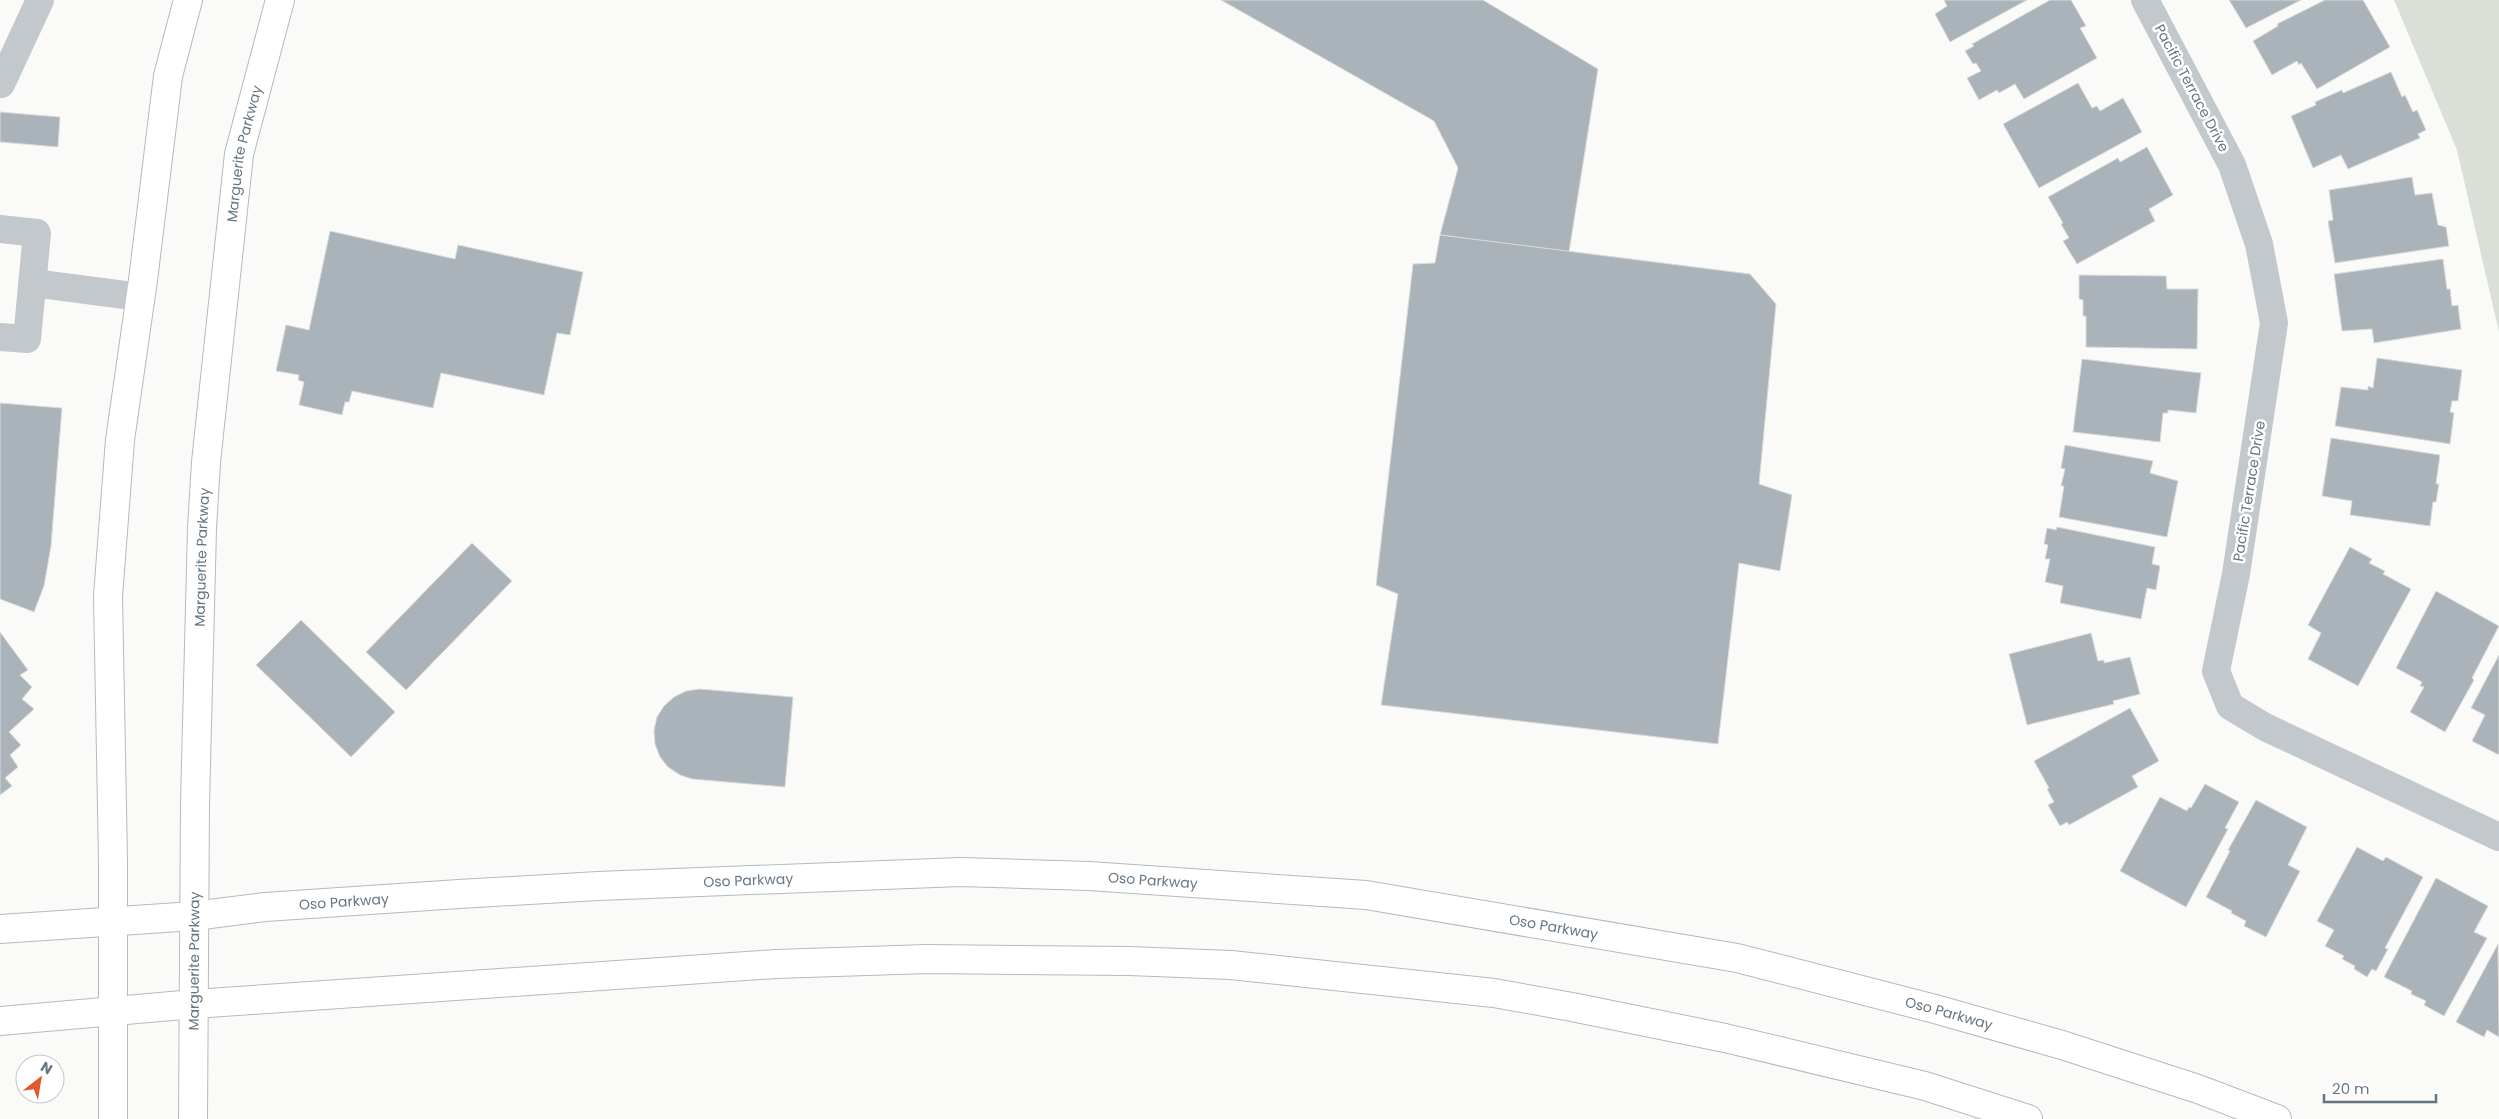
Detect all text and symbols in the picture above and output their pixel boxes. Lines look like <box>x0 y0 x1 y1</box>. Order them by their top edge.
street label: Pacific Terrace Drive <box>2150 21 2234 156</box>
street label: Marguerite Parkway <box>222 83 267 223</box>
street label: Pacific Terrace Drive <box>2228 419 2270 563</box>
street label: Marguerite Parkway <box>189 487 214 627</box>
street label: Oso Parkway <box>1107 867 1198 893</box>
street label: Oso Parkway <box>703 868 794 892</box>
street label: Oso Parkway <box>298 889 389 915</box>
street label: Marguerite Parkway <box>184 891 204 1031</box>
street label: Oso Parkway <box>1508 909 1600 944</box>
street label: Oso Parkway <box>1903 992 1995 1035</box>
north arrow <box>15 1054 65 1104</box>
text: N <box>37 1057 56 1079</box>
scale bar <box>2324 1072 2436 1104</box>
text: 20 m <box>2332 1078 2370 1099</box>

